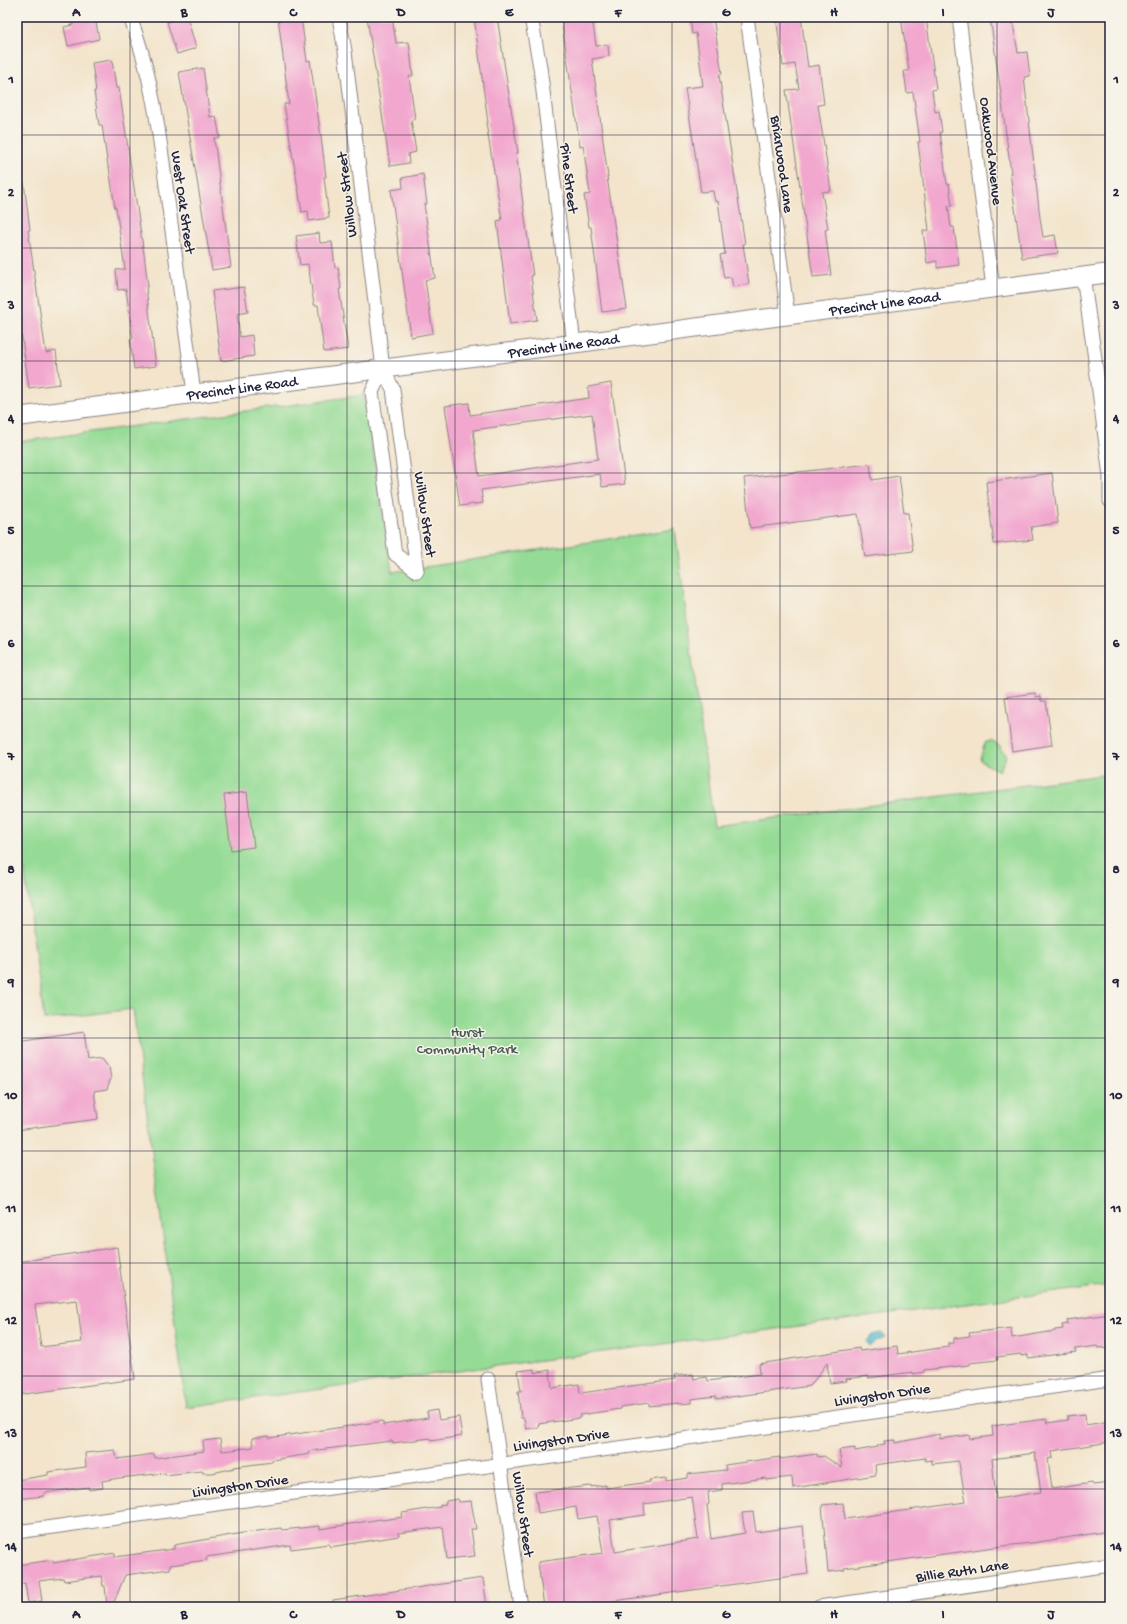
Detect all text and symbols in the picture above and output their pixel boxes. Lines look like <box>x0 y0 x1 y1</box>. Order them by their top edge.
text: A <box>71 6 81 21</box>
text: B <box>180 6 189 21</box>
text: C <box>288 6 298 21</box>
text: D <box>396 6 406 21</box>
text: E <box>505 6 514 21</box>
text: F <box>614 6 623 21</box>
text: G <box>722 6 731 21</box>
text: H <box>830 6 838 21</box>
text: I <box>941 6 945 21</box>
text: J <box>1047 6 1056 21</box>
text: 1 <box>7 73 14 88</box>
text: 1 <box>1112 73 1119 88</box>
street label: Oakwood Avenue <box>974 96 1006 207</box>
street label: Briarwood Lane <box>765 113 797 214</box>
street label: Pine Street <box>555 141 581 216</box>
street label: Willow Street <box>334 149 362 238</box>
street label: West Oak Street <box>166 150 198 257</box>
text: 2 <box>8 186 15 201</box>
text: 2 <box>1113 186 1120 201</box>
street label: Precinct Line Road <box>827 288 942 321</box>
text: 3 <box>7 299 15 314</box>
text: 3 <box>1112 299 1120 314</box>
street label: Precinct Line Road <box>506 331 621 363</box>
street label: Precinct Line Road <box>185 373 300 406</box>
text: 4 <box>7 412 15 427</box>
text: 4 <box>1112 412 1120 427</box>
street label: Willow Street <box>409 471 439 560</box>
text: 5 <box>8 524 15 539</box>
text: 5 <box>1113 524 1120 539</box>
text: 6 <box>8 637 15 652</box>
text: 6 <box>1113 637 1120 652</box>
text: 7 <box>7 750 16 765</box>
text: 7 <box>1112 750 1121 765</box>
text: 8 <box>7 863 15 878</box>
text: 8 <box>1112 863 1120 878</box>
text: 9 <box>7 976 15 991</box>
text: 9 <box>1112 976 1120 991</box>
park label: Hurst Community Park <box>417 1024 518 1059</box>
text: 10 <box>4 1089 18 1104</box>
text: 10 <box>1109 1089 1123 1104</box>
text: 11 <box>5 1202 16 1217</box>
text: 11 <box>1110 1202 1121 1217</box>
text: 12 <box>4 1314 17 1329</box>
text: 12 <box>1109 1314 1122 1329</box>
street label: Livingston Drive <box>833 1380 932 1412</box>
street label: Livingston Drive <box>512 1425 611 1457</box>
text: 13 <box>4 1427 17 1442</box>
text: 13 <box>1109 1427 1122 1442</box>
street label: Livingston Drive <box>191 1471 290 1503</box>
street label: Willow Street <box>507 1471 537 1560</box>
text: 14 <box>4 1540 18 1555</box>
text: 14 <box>1109 1540 1123 1555</box>
street label: Billie Ruth Lane <box>914 1557 1010 1588</box>
text: A <box>71 1608 81 1623</box>
text: B <box>180 1608 189 1623</box>
text: C <box>288 1608 298 1623</box>
text: D <box>396 1608 406 1623</box>
text: E <box>505 1608 514 1623</box>
text: F <box>614 1608 623 1623</box>
text: G <box>722 1608 731 1623</box>
text: H <box>830 1608 838 1623</box>
text: I <box>941 1608 945 1623</box>
text: J <box>1047 1608 1056 1623</box>

